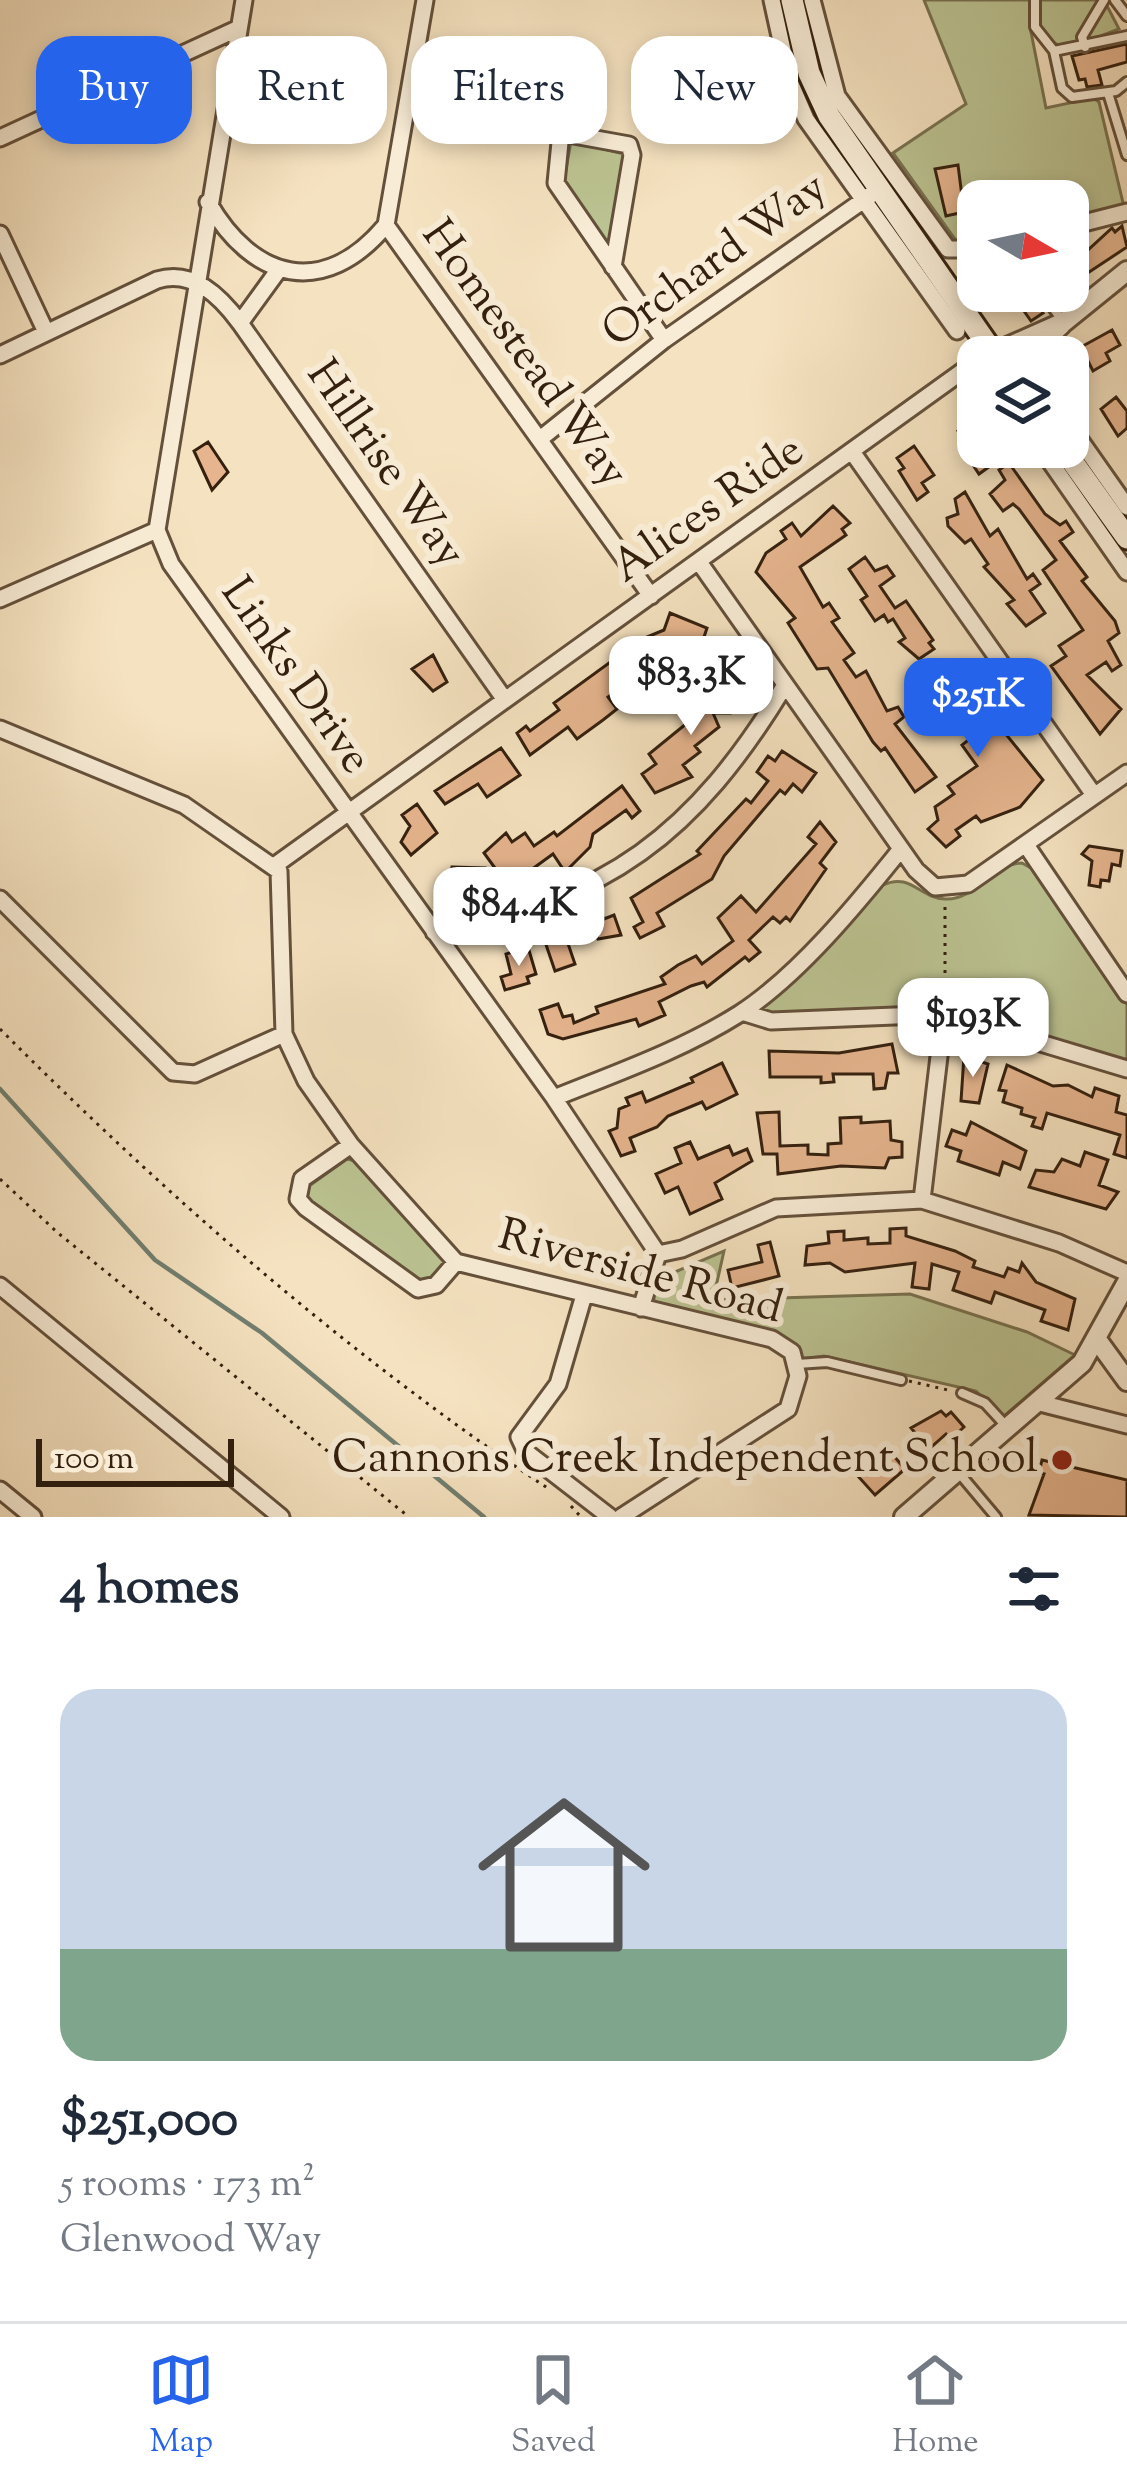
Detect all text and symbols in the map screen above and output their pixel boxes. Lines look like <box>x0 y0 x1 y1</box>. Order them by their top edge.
chip: Buy <box>36 36 192 144</box>
chip: Rent <box>216 36 387 144</box>
chip: Filters <box>411 36 607 144</box>
chip: New <box>631 36 798 144</box>
street label: Orchard Way <box>590 158 842 366</box>
north arrow <box>957 180 1089 312</box>
map controls <box>957 180 1089 468</box>
street label: Homestead Way <box>404 208 642 502</box>
button: layers <box>957 336 1089 468</box>
street label: Hillrise Way <box>288 348 480 582</box>
street label: Alices Ride <box>600 421 818 601</box>
street label: Links Drive <box>202 566 386 788</box>
pin: $83.3K <box>593 636 789 738</box>
text: $83.3K <box>636 647 746 703</box>
pin: $251K <box>894 658 1062 760</box>
text: $251K <box>931 669 1025 725</box>
pin: $84.4K <box>421 867 617 969</box>
text: $84.4K <box>460 878 578 934</box>
pin: $193K <box>889 978 1057 1080</box>
text: $193K <box>925 989 1021 1045</box>
street label: Riverside Road <box>491 1205 789 1343</box>
place label: Cannons Creek Independent School <box>332 1428 1038 1493</box>
scale bar <box>36 1433 234 1486</box>
text: 100 m <box>54 1436 134 1484</box>
marker: Cannons Creek Independent School <box>1049 1447 1075 1473</box>
text: 4 homes <box>60 1553 239 1626</box>
icon: filters <box>1001 1556 1067 1622</box>
icon: home <box>456 1767 672 1983</box>
text: $251,000 <box>60 2085 238 2158</box>
text: 5 rooms · 173 m² <box>60 2158 315 2214</box>
text: Glenwood Way <box>60 2214 321 2270</box>
tab: Map <box>148 2347 214 2467</box>
tab: Saved <box>511 2347 596 2467</box>
tab: Home <box>892 2347 979 2467</box>

